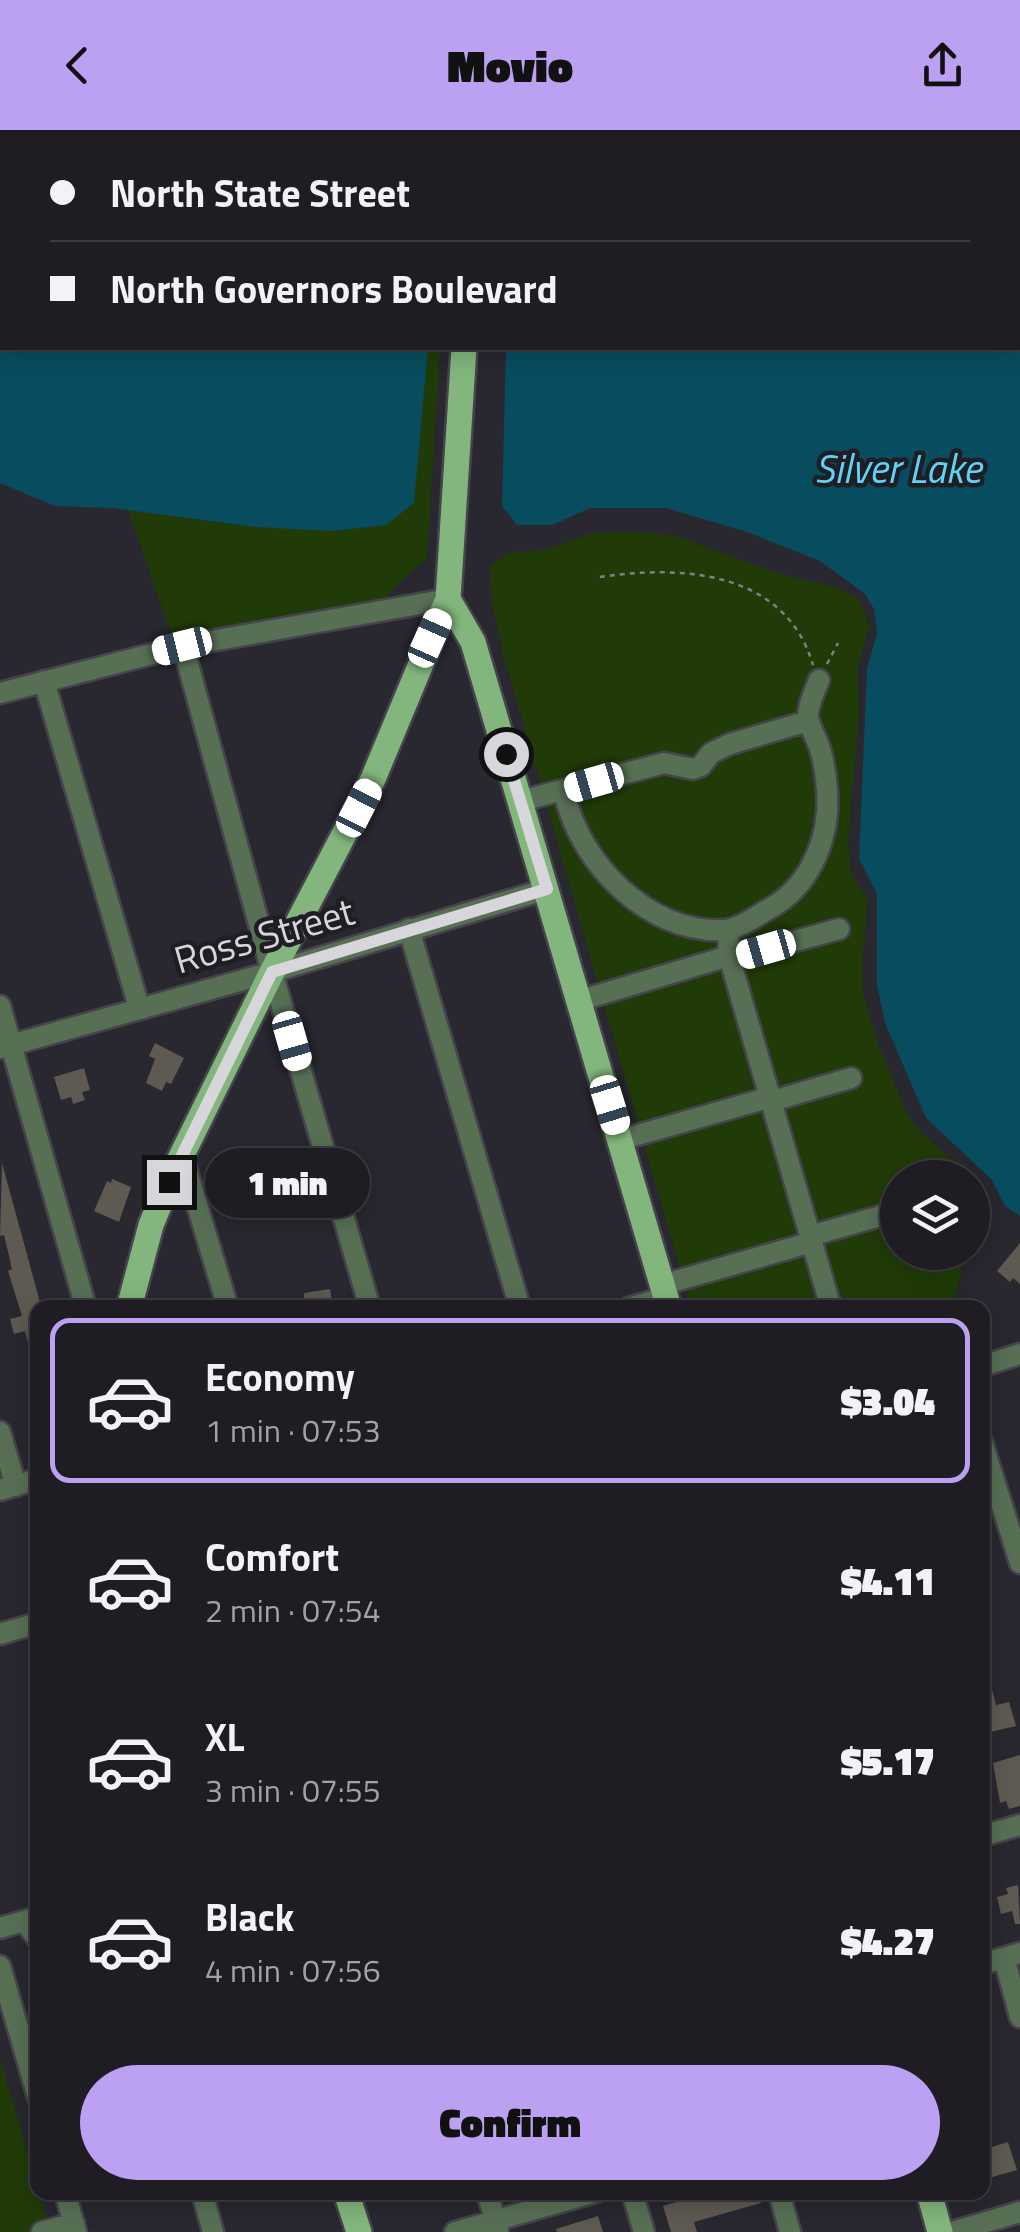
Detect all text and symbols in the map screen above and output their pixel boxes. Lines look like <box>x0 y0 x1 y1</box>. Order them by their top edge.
text: Movio <box>447 31 573 99</box>
icon: back <box>50 38 105 93</box>
icon: share <box>915 38 970 93</box>
text: North State Street <box>110 164 410 222</box>
text: North Governors Boulevard <box>110 260 558 318</box>
water label: Silver Lake <box>815 438 984 499</box>
car <box>404 604 456 672</box>
car <box>149 624 215 668</box>
route start <box>484 732 529 777</box>
car <box>561 759 627 805</box>
car <box>332 774 386 842</box>
street label: Ross Street <box>167 882 361 988</box>
car <box>733 926 799 972</box>
car <box>269 1008 315 1074</box>
car <box>587 1072 633 1138</box>
callout: 1 min <box>204 1147 369 1217</box>
text: 1 min <box>248 1159 327 1207</box>
route end <box>147 1160 192 1205</box>
map controls <box>880 1160 990 1270</box>
button: layers <box>880 1160 990 1270</box>
text: Economy <box>205 1348 355 1406</box>
icon: car <box>85 1356 175 1446</box>
text: $3.04 <box>841 1372 935 1430</box>
text: 1 min · 07:53 <box>205 1406 381 1454</box>
text: Comfort <box>205 1528 339 1586</box>
icon: car <box>85 1536 175 1626</box>
text: $4.11 <box>841 1552 935 1610</box>
text: 2 min · 07:54 <box>205 1586 381 1634</box>
text: XL <box>205 1708 245 1766</box>
icon: car <box>85 1716 175 1806</box>
text: $5.17 <box>841 1732 935 1790</box>
text: 3 min · 07:55 <box>205 1766 381 1814</box>
text: Black <box>205 1888 294 1946</box>
icon: car <box>85 1896 175 1986</box>
text: $4.27 <box>841 1912 935 1970</box>
text: 4 min · 07:56 <box>205 1946 381 1994</box>
button: Confirm <box>80 2065 940 2180</box>

